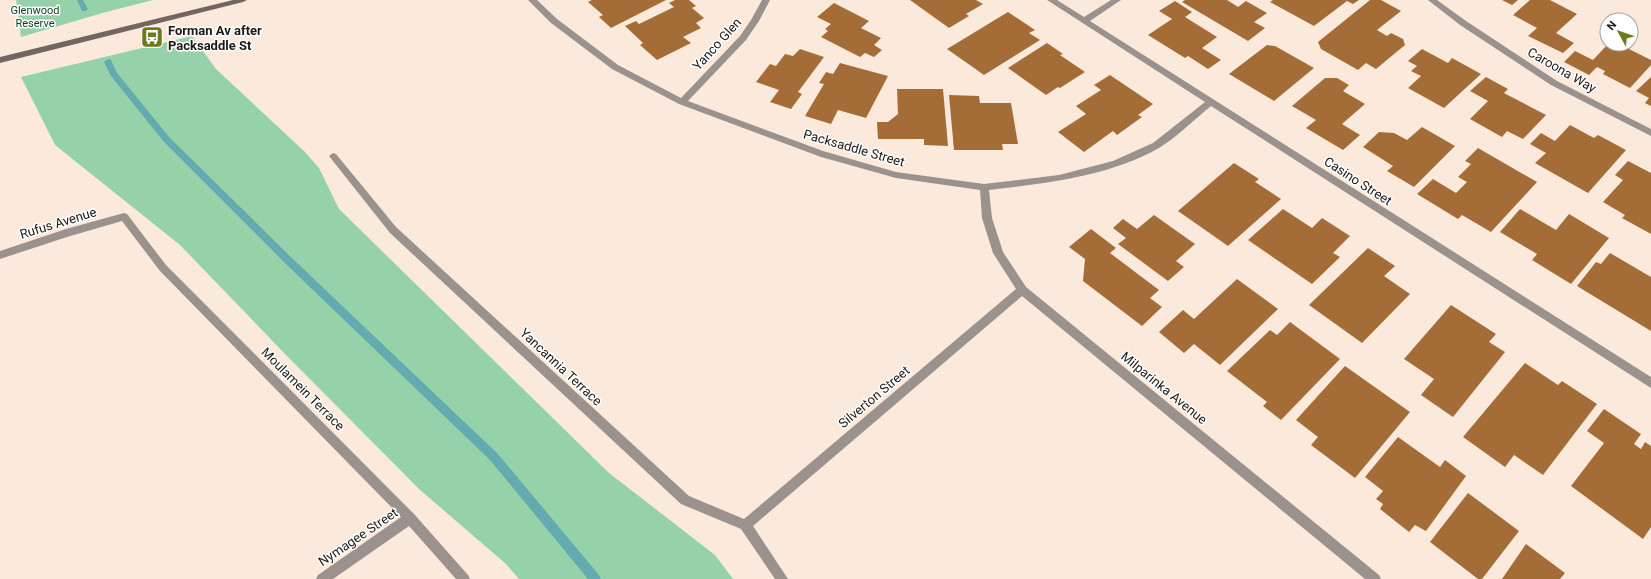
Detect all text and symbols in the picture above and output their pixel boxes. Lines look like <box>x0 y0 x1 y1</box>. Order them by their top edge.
park label: Glenwood Reserve <box>10 4 60 30</box>
north arrow <box>1599 12 1639 52</box>
street label: Yanco Glen <box>690 15 744 73</box>
text: N <box>1604 19 1619 33</box>
place label: Forman Av after Packsaddle St <box>168 23 262 53</box>
bus stop icon: Forman Av after Packsaddle St <box>139 24 165 50</box>
street label: Caroona Way <box>1525 44 1599 96</box>
street label: Packsaddle Street <box>802 126 906 170</box>
street label: Casino Street <box>1321 154 1395 208</box>
street label: Rufus Avenue <box>18 204 98 242</box>
street label: Yancannia Terrace <box>517 325 605 409</box>
street label: Moulamein Terrace <box>258 344 348 434</box>
street label: Milparinka Avenue <box>1118 349 1210 427</box>
street label: Silverton Street <box>835 363 913 431</box>
street label: Nymagee Street <box>315 505 401 569</box>

